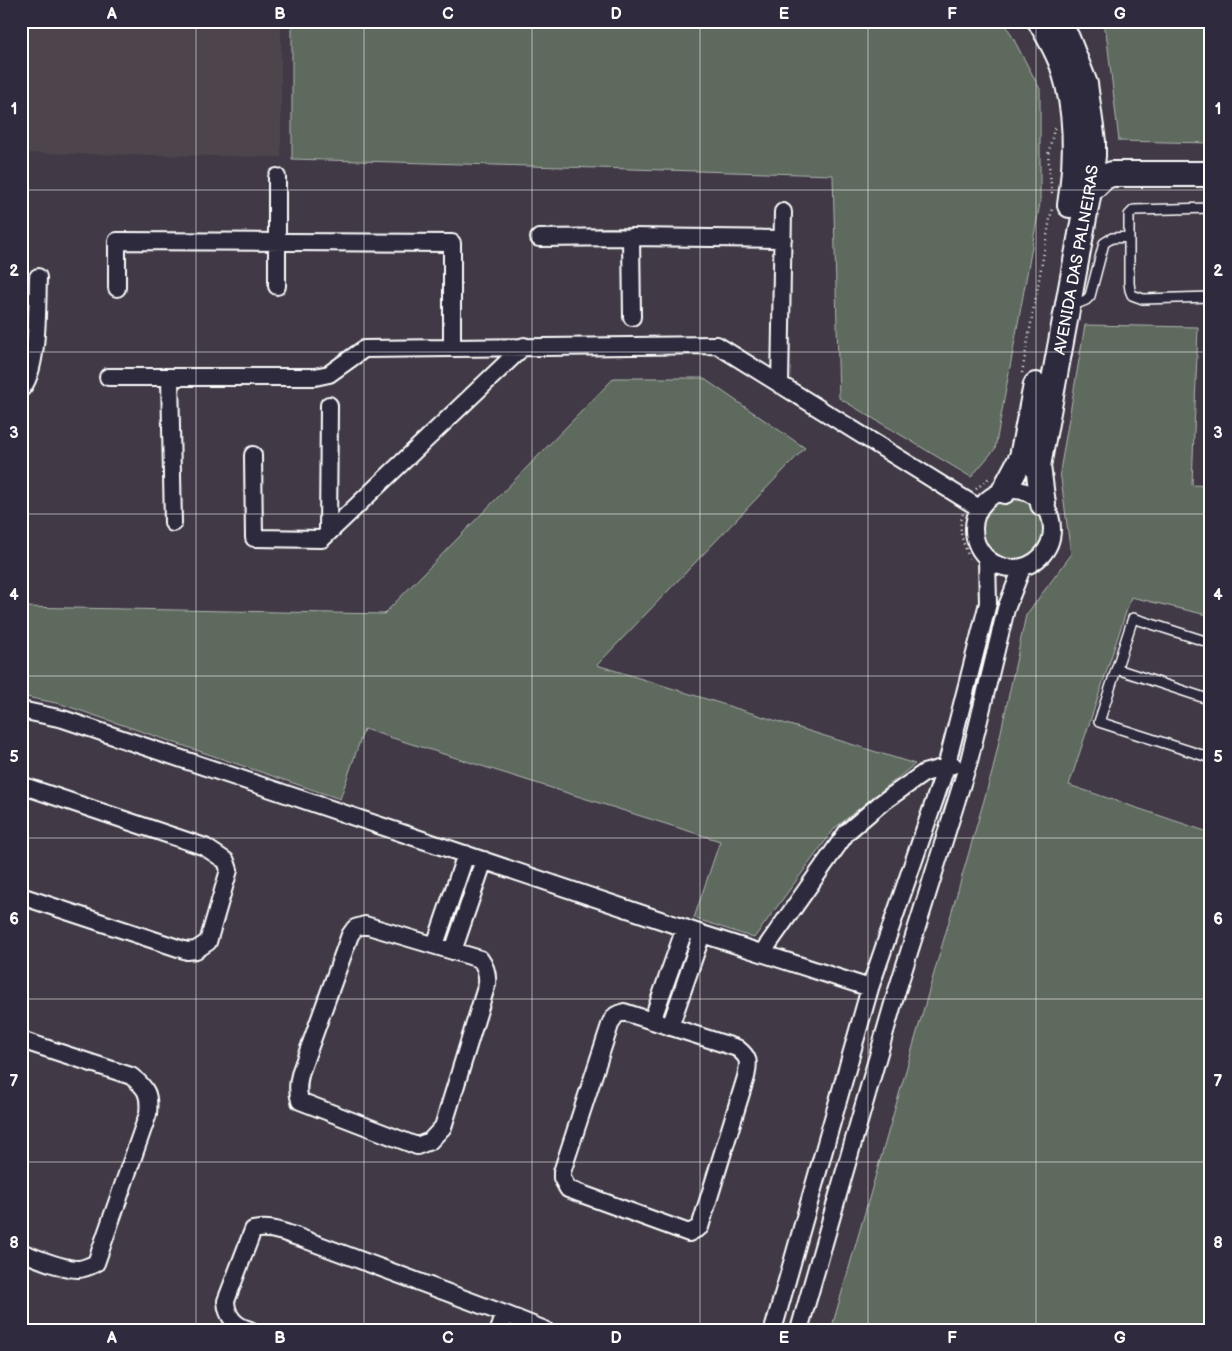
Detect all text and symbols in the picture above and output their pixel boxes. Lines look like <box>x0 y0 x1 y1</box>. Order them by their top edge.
text: A <box>106 5 117 24</box>
text: B <box>274 5 286 24</box>
text: C <box>442 5 454 24</box>
text: D <box>610 5 622 24</box>
text: E <box>779 5 789 24</box>
text: F <box>947 5 957 24</box>
text: G <box>1114 5 1126 24</box>
text: 1 <box>11 100 17 119</box>
text: 1 <box>1215 100 1221 119</box>
street label: AVENIDA DAS PALNEIRAS <box>1051 164 1103 357</box>
text: 2 <box>9 262 19 281</box>
text: 2 <box>1213 262 1223 281</box>
text: 3 <box>9 424 19 443</box>
text: 3 <box>1213 424 1223 443</box>
text: 4 <box>9 586 19 605</box>
text: 4 <box>1213 586 1223 605</box>
text: 5 <box>9 748 19 767</box>
text: 5 <box>1213 748 1223 767</box>
text: 6 <box>9 910 19 929</box>
text: 6 <box>1213 910 1223 929</box>
text: 7 <box>10 1072 19 1091</box>
text: 7 <box>1214 1072 1223 1091</box>
text: 8 <box>9 1234 19 1253</box>
text: 8 <box>1213 1234 1223 1253</box>
text: A <box>106 1329 117 1348</box>
text: B <box>274 1329 286 1348</box>
text: C <box>442 1329 454 1348</box>
text: D <box>610 1329 622 1348</box>
text: E <box>779 1329 789 1348</box>
text: F <box>947 1329 957 1348</box>
text: G <box>1114 1329 1126 1348</box>

